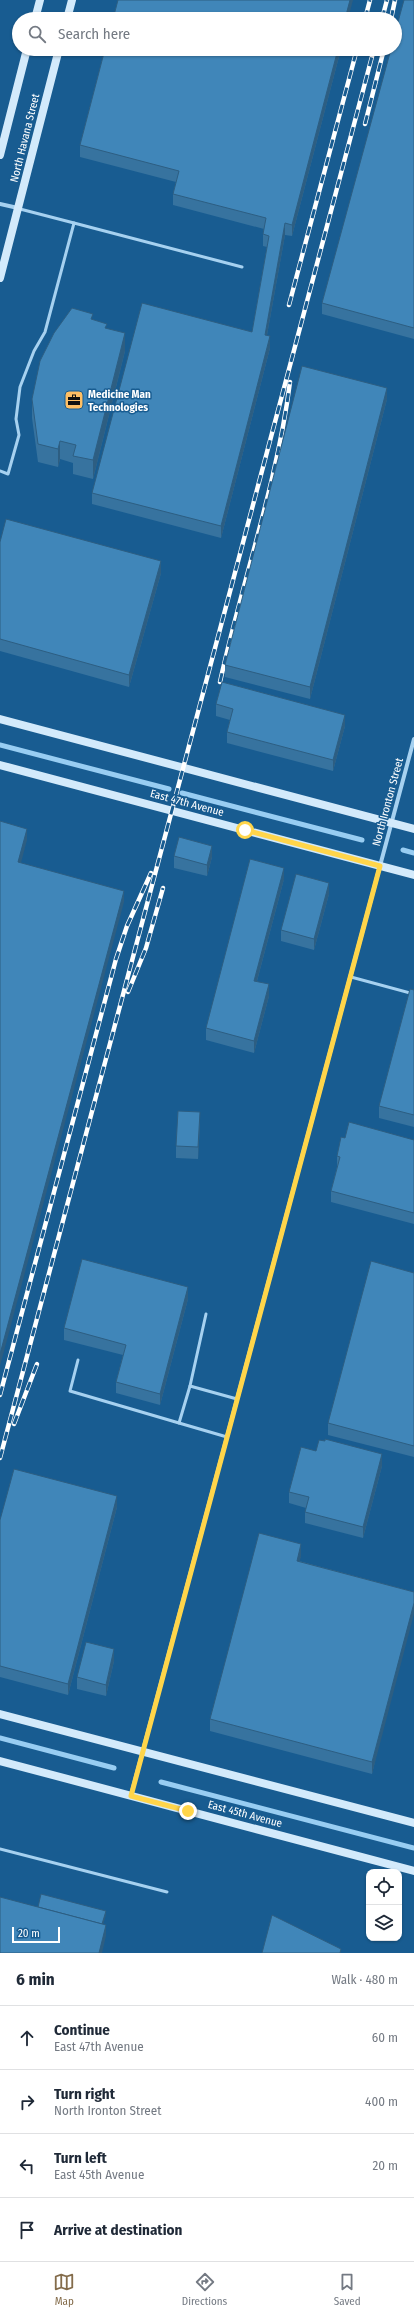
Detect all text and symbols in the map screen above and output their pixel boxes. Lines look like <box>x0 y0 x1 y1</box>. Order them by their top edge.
search box <box>12 12 402 56</box>
icon: search <box>26 23 48 45</box>
text: Search here <box>58 25 130 43</box>
street label: North Havana Street <box>8 92 42 184</box>
place label: Medicine Man Technologies <box>88 388 151 414</box>
office icon: Medicine Man Technologies <box>63 389 85 411</box>
street label: North Ironton Street <box>370 756 406 848</box>
street label: East 47th Avenue <box>149 787 225 819</box>
route start <box>236 821 254 839</box>
street label: East 45th Avenue <box>206 1798 284 1830</box>
route end <box>179 1802 197 1820</box>
map controls <box>366 1869 402 1941</box>
button: locate <box>366 1869 402 1905</box>
button: layers <box>366 1905 402 1941</box>
scale bar <box>12 1925 60 1944</box>
text: 20 m <box>18 1927 40 1940</box>
text: 6 min <box>16 1969 55 1990</box>
text: Walk · 480 m <box>331 1972 398 1987</box>
text: Continue <box>54 2021 110 2039</box>
icon: ahead <box>16 2027 38 2049</box>
text: 60 m <box>372 2030 398 2045</box>
text: East 47th Avenue <box>54 2039 144 2054</box>
text: Turn right <box>54 2085 115 2103</box>
icon: right <box>16 2091 38 2113</box>
text: 400 m <box>365 2094 398 2109</box>
text: North Ironton Street <box>54 2103 161 2118</box>
text: Turn left <box>54 2149 107 2167</box>
icon: left <box>16 2155 38 2177</box>
text: 20 m <box>372 2158 398 2173</box>
text: East 45th Avenue <box>54 2167 144 2182</box>
icon: arrive <box>16 2219 38 2241</box>
text: Arrive at destination <box>54 2221 182 2239</box>
tab: Map <box>53 2271 75 2308</box>
tab: Directions <box>182 2271 227 2308</box>
tab: Saved <box>334 2271 361 2308</box>

